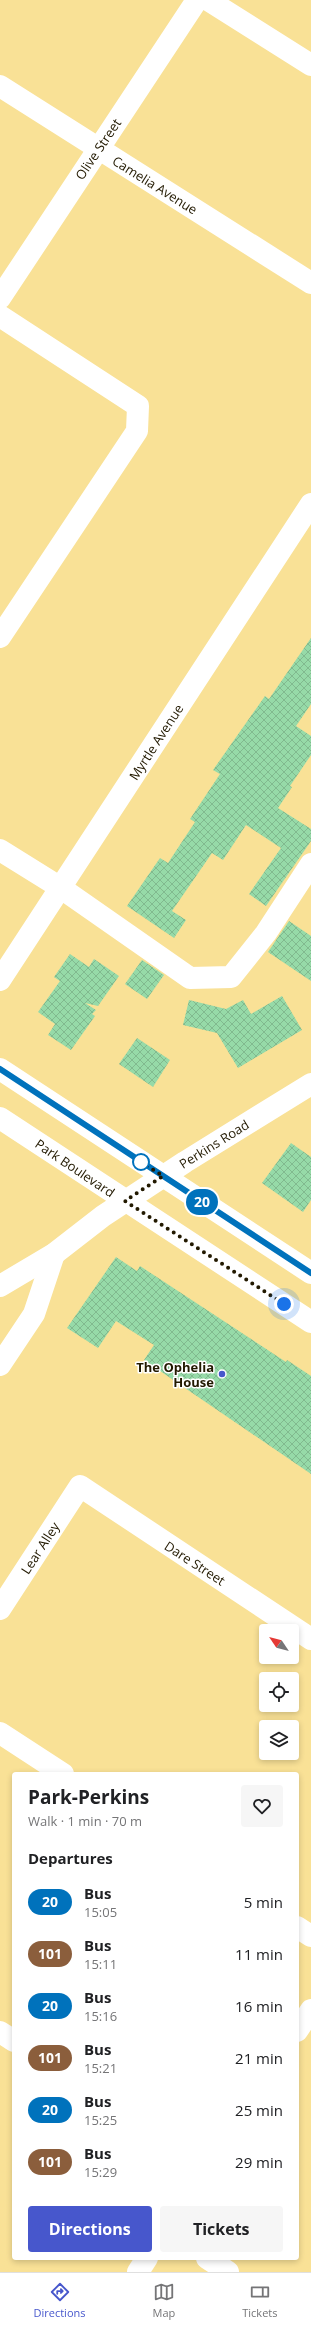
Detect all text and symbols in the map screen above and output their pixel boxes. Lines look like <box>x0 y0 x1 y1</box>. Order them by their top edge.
street label: Olive Street <box>71 115 125 183</box>
street label: Camelia Avenue <box>109 152 201 218</box>
street label: Myrtle Avenue <box>125 700 187 784</box>
street label: Perkins Road <box>176 1115 252 1173</box>
street label: Park Boulevard <box>32 1135 118 1201</box>
unlabelled marker <box>132 1153 150 1171</box>
line badge: 20 <box>184 1189 220 1215</box>
text: 20 <box>194 1192 210 1211</box>
your location <box>274 1294 294 1314</box>
place label: The Ophelia House <box>136 1358 214 1391</box>
marker: The Ophelia House <box>217 1369 227 1379</box>
street label: Lear Alley <box>16 1518 64 1577</box>
street label: Dare Street <box>161 1537 229 1590</box>
north arrow <box>259 1624 299 1664</box>
map controls <box>259 1624 299 1760</box>
button: locate <box>259 1672 299 1712</box>
button: layers <box>259 1720 299 1760</box>
text: Park-Perkins <box>28 1784 149 1810</box>
button: heart <box>241 1785 283 1827</box>
text: Walk · 1 min · 70 m <box>28 1812 142 1830</box>
text: Departures <box>28 1848 113 1868</box>
text: Bus <box>84 1883 111 1903</box>
text: 20 <box>42 1892 58 1911</box>
text: 5 min <box>244 1892 283 1912</box>
text: 15:05 <box>84 1903 117 1921</box>
text: Bus <box>84 1935 111 1955</box>
text: 101 <box>38 1944 62 1963</box>
text: 11 min <box>235 1944 283 1964</box>
text: 15:11 <box>84 1955 117 1973</box>
text: Bus <box>84 1987 111 2007</box>
text: 20 <box>42 1996 58 2015</box>
text: 16 min <box>235 1996 283 2016</box>
text: 15:16 <box>84 2007 117 2025</box>
text: Bus <box>84 2039 111 2059</box>
text: 101 <box>38 2048 62 2067</box>
text: 21 min <box>235 2048 283 2068</box>
text: 15:21 <box>84 2059 117 2077</box>
text: Bus <box>84 2091 111 2111</box>
text: 20 <box>42 2100 58 2119</box>
text: 25 min <box>235 2100 283 2120</box>
text: 15:25 <box>84 2111 117 2129</box>
text: Bus <box>84 2143 111 2163</box>
text: 101 <box>38 2152 62 2171</box>
text: 29 min <box>235 2152 283 2172</box>
text: 15:29 <box>84 2163 117 2181</box>
button: Directions <box>28 2206 152 2252</box>
button: Tickets <box>160 2206 283 2252</box>
tab: Directions <box>34 2281 86 2320</box>
tab: Map <box>153 2281 175 2320</box>
tab: Tickets <box>242 2281 278 2320</box>

